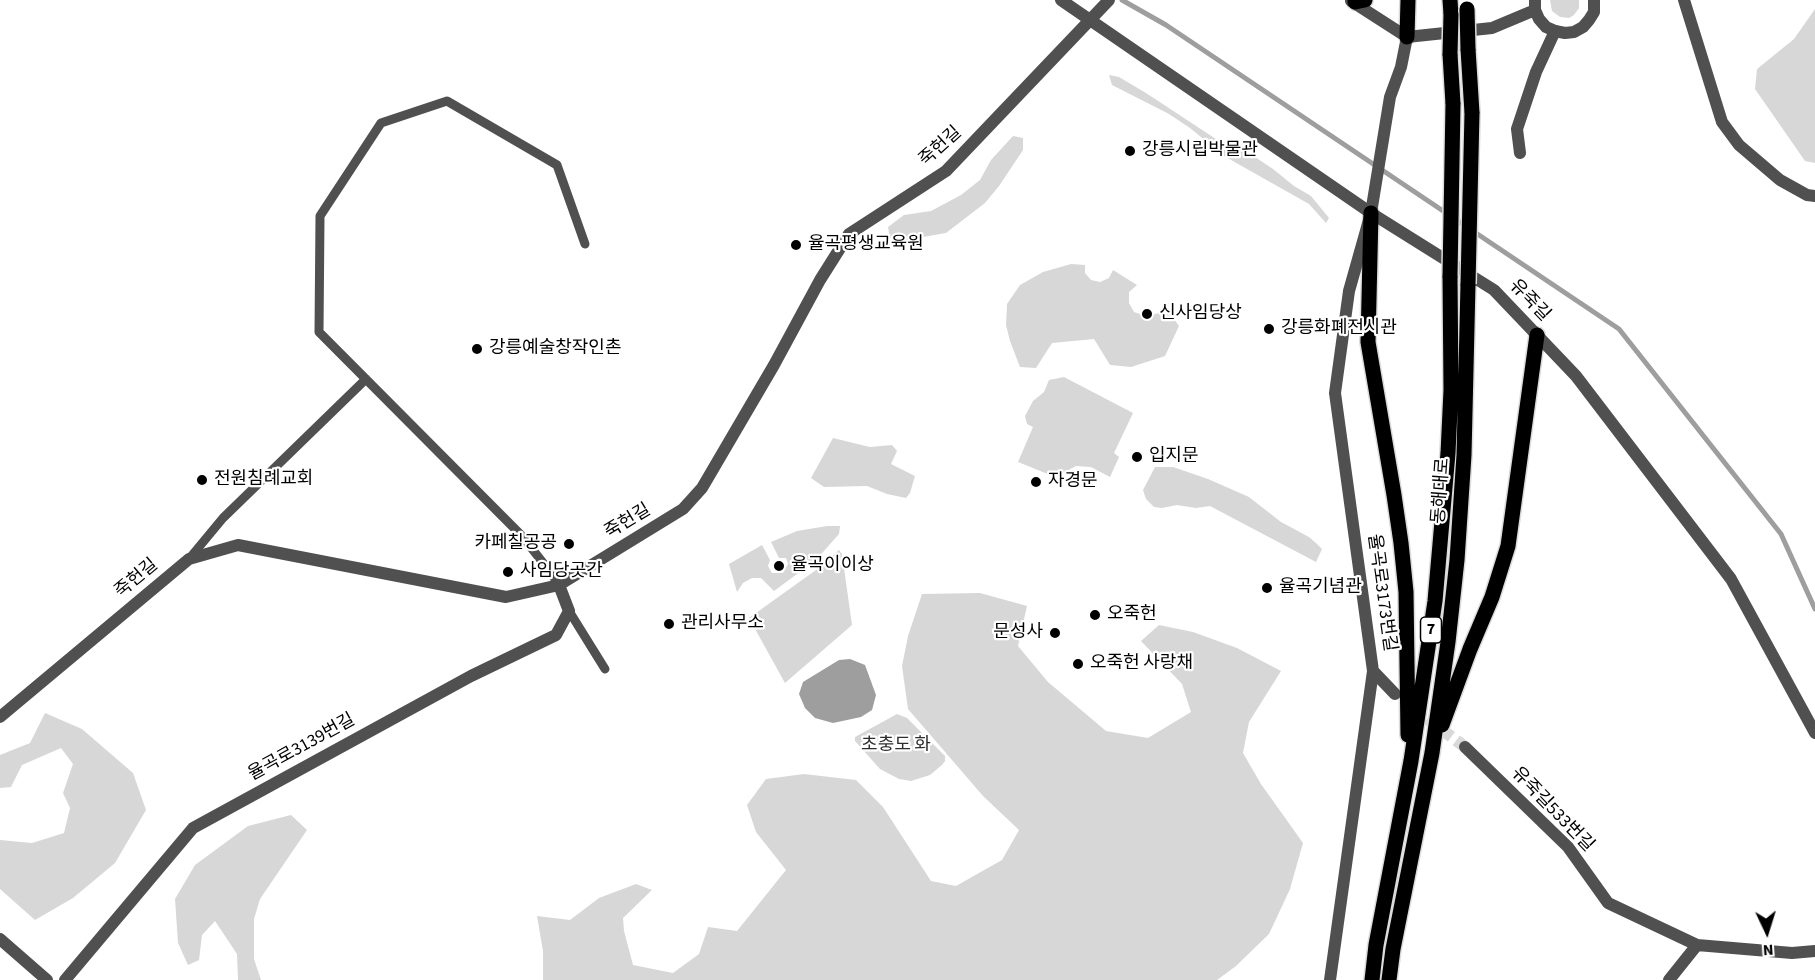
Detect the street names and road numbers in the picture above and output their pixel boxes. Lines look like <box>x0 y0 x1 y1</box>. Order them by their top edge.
street label: 죽헌길 <box>915 122 967 172</box>
street label: 유죽길 <box>1504 276 1554 326</box>
street label: 동해대로 <box>1429 457 1455 525</box>
street label: 죽헌길 <box>601 500 655 544</box>
street label: 율곡로3173번길 <box>1362 533 1400 653</box>
street label: 죽헌길 <box>111 555 163 603</box>
road number: 7 <box>1420 617 1442 643</box>
street label: 율곡로3139번길 <box>245 710 359 786</box>
street label: 유죽길533번길 <box>1506 763 1598 857</box>

